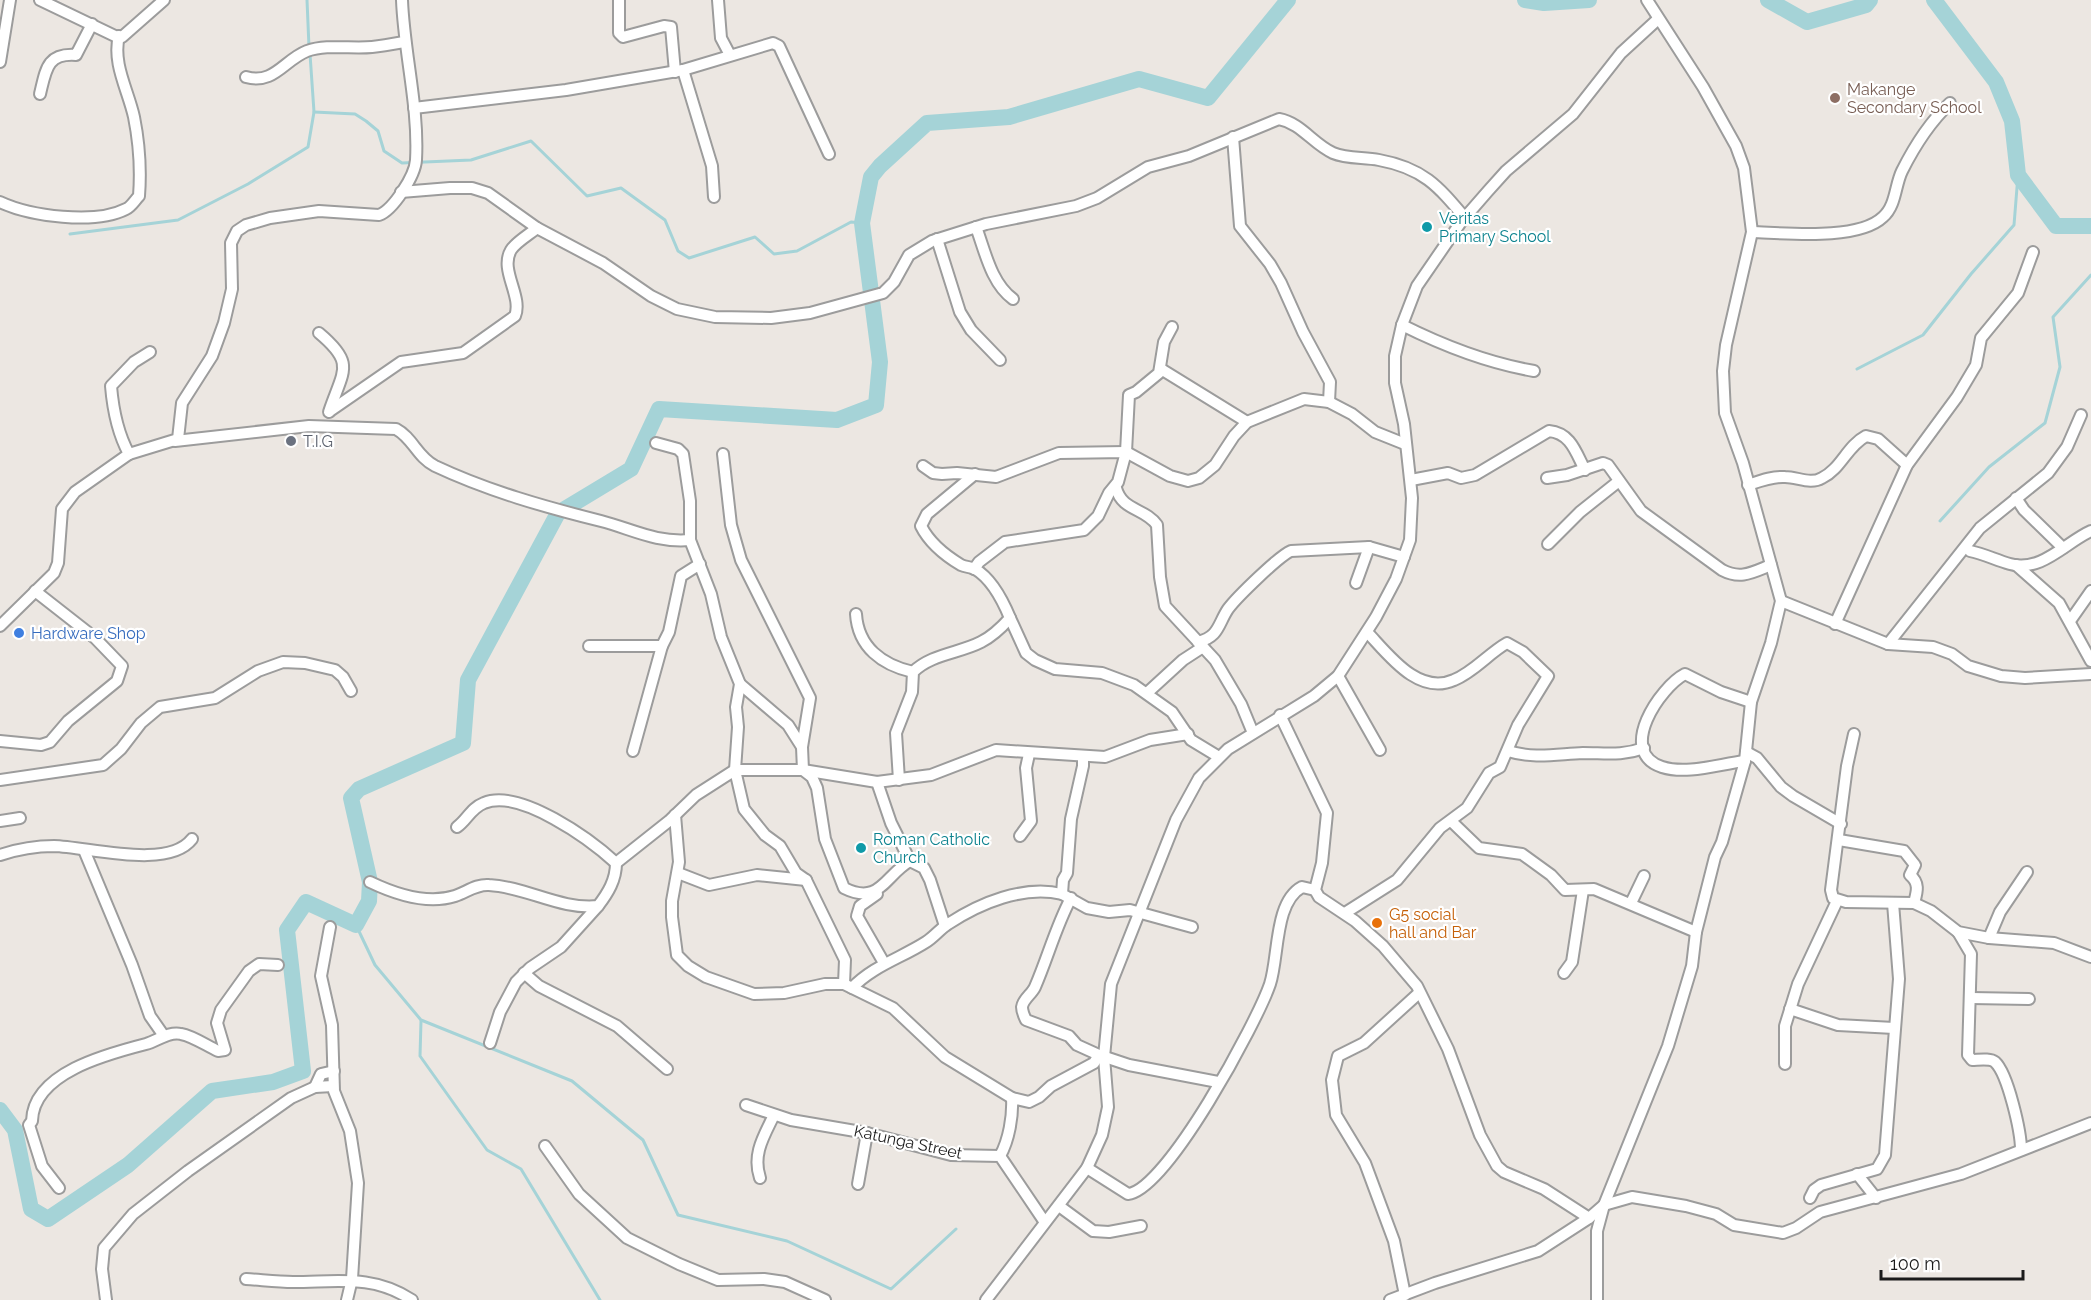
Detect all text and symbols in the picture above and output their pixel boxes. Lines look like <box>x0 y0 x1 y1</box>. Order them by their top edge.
place label: Makange Secondary School <box>1847 80 1982 117</box>
marker: Makange Secondary School <box>1828 91 1842 105</box>
place label: Veritas Primary School <box>1439 209 1551 246</box>
marker: Veritas Primary School <box>1420 220 1434 234</box>
place label: T.I.G <box>303 432 333 451</box>
marker: T.I.G <box>284 434 298 448</box>
place label: Hardware Shop <box>31 624 146 643</box>
marker: Hardware Shop <box>12 626 26 640</box>
place label: Roman Catholic Church <box>873 830 990 867</box>
marker: Roman Catholic Church <box>854 841 868 855</box>
place label: G5 social hall and Bar <box>1389 905 1477 942</box>
marker: G5 social hall and Bar <box>1370 916 1384 930</box>
street label: Katunga Street <box>852 1121 964 1163</box>
scale bar <box>1881 1243 2024 1281</box>
text: 100 m <box>1890 1253 1941 1274</box>

